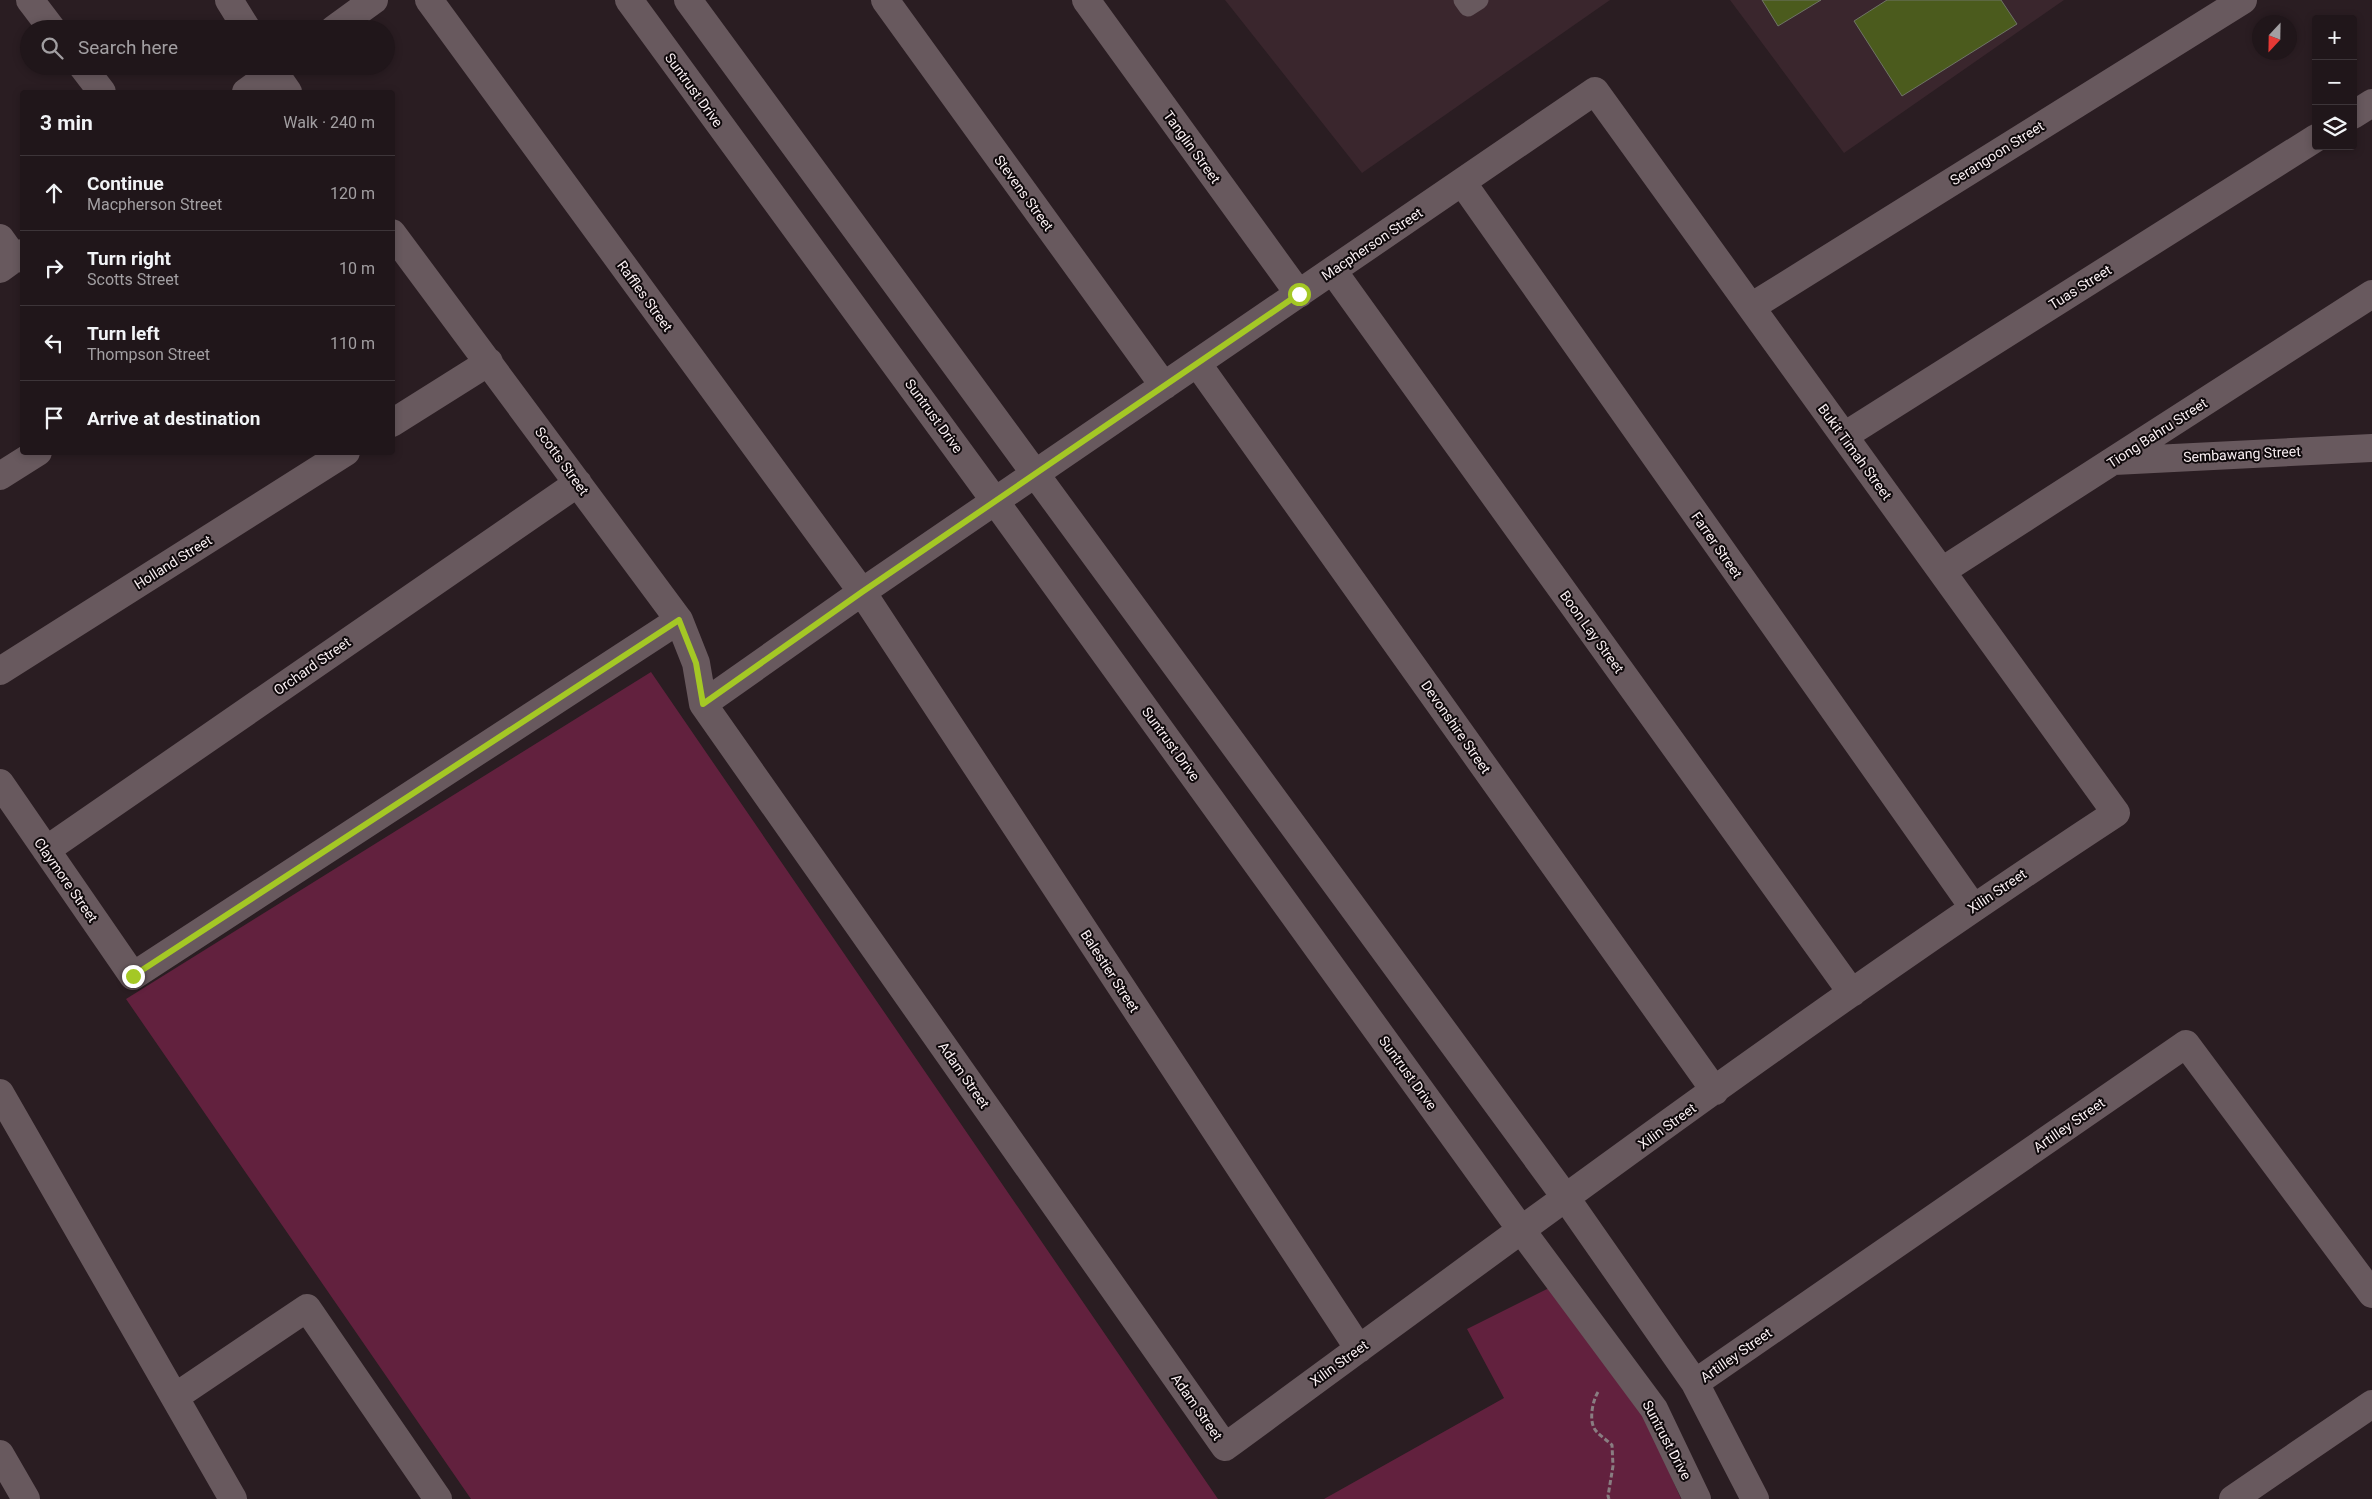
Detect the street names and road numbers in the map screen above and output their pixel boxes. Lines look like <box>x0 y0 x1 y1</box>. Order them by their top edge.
street label: Suntrust Drive <box>662 50 726 130</box>
street label: Tanglin Street <box>1160 108 1224 187</box>
street label: Serangoon Street <box>1947 118 2047 188</box>
street label: Stevens Street <box>991 152 1057 234</box>
street label: Macpherson Street <box>1319 204 1426 284</box>
street label: Raffles Street <box>614 258 676 335</box>
street label: Tuas Street <box>2046 261 2115 313</box>
street label: Suntrust Drive <box>902 376 966 456</box>
street label: Tiong Bahru Street <box>2104 395 2210 471</box>
street label: Bukit Timah Street <box>1815 401 1895 503</box>
street label: Scotts Street <box>532 424 592 499</box>
street label: Sembawang Street <box>2183 443 2302 465</box>
street label: Farrer Street <box>1688 509 1746 581</box>
street label: Holland Street <box>131 532 215 592</box>
street label: Boon Lay Street <box>1557 588 1628 677</box>
street label: Orchard Street <box>271 633 354 698</box>
street label: Devonshire Street <box>1418 677 1494 777</box>
street label: Suntrust Drive <box>1139 704 1203 784</box>
street label: Claymore Street <box>31 835 101 926</box>
street label: Xilin Street <box>1965 865 2030 916</box>
street label: Balestier Street <box>1077 927 1143 1016</box>
street label: Suntrust Drive <box>1376 1033 1440 1113</box>
street label: Adam Street <box>935 1039 993 1112</box>
street label: Artilley Street <box>2030 1094 2108 1155</box>
street label: Xilin Street <box>1635 1100 1699 1152</box>
street label: Artilley Street <box>1697 1324 1775 1385</box>
street label: Xilin Street <box>1307 1337 1371 1389</box>
street label: Adam Street <box>1168 1371 1226 1444</box>
street label: Suntrust Drive <box>1639 1398 1695 1482</box>

